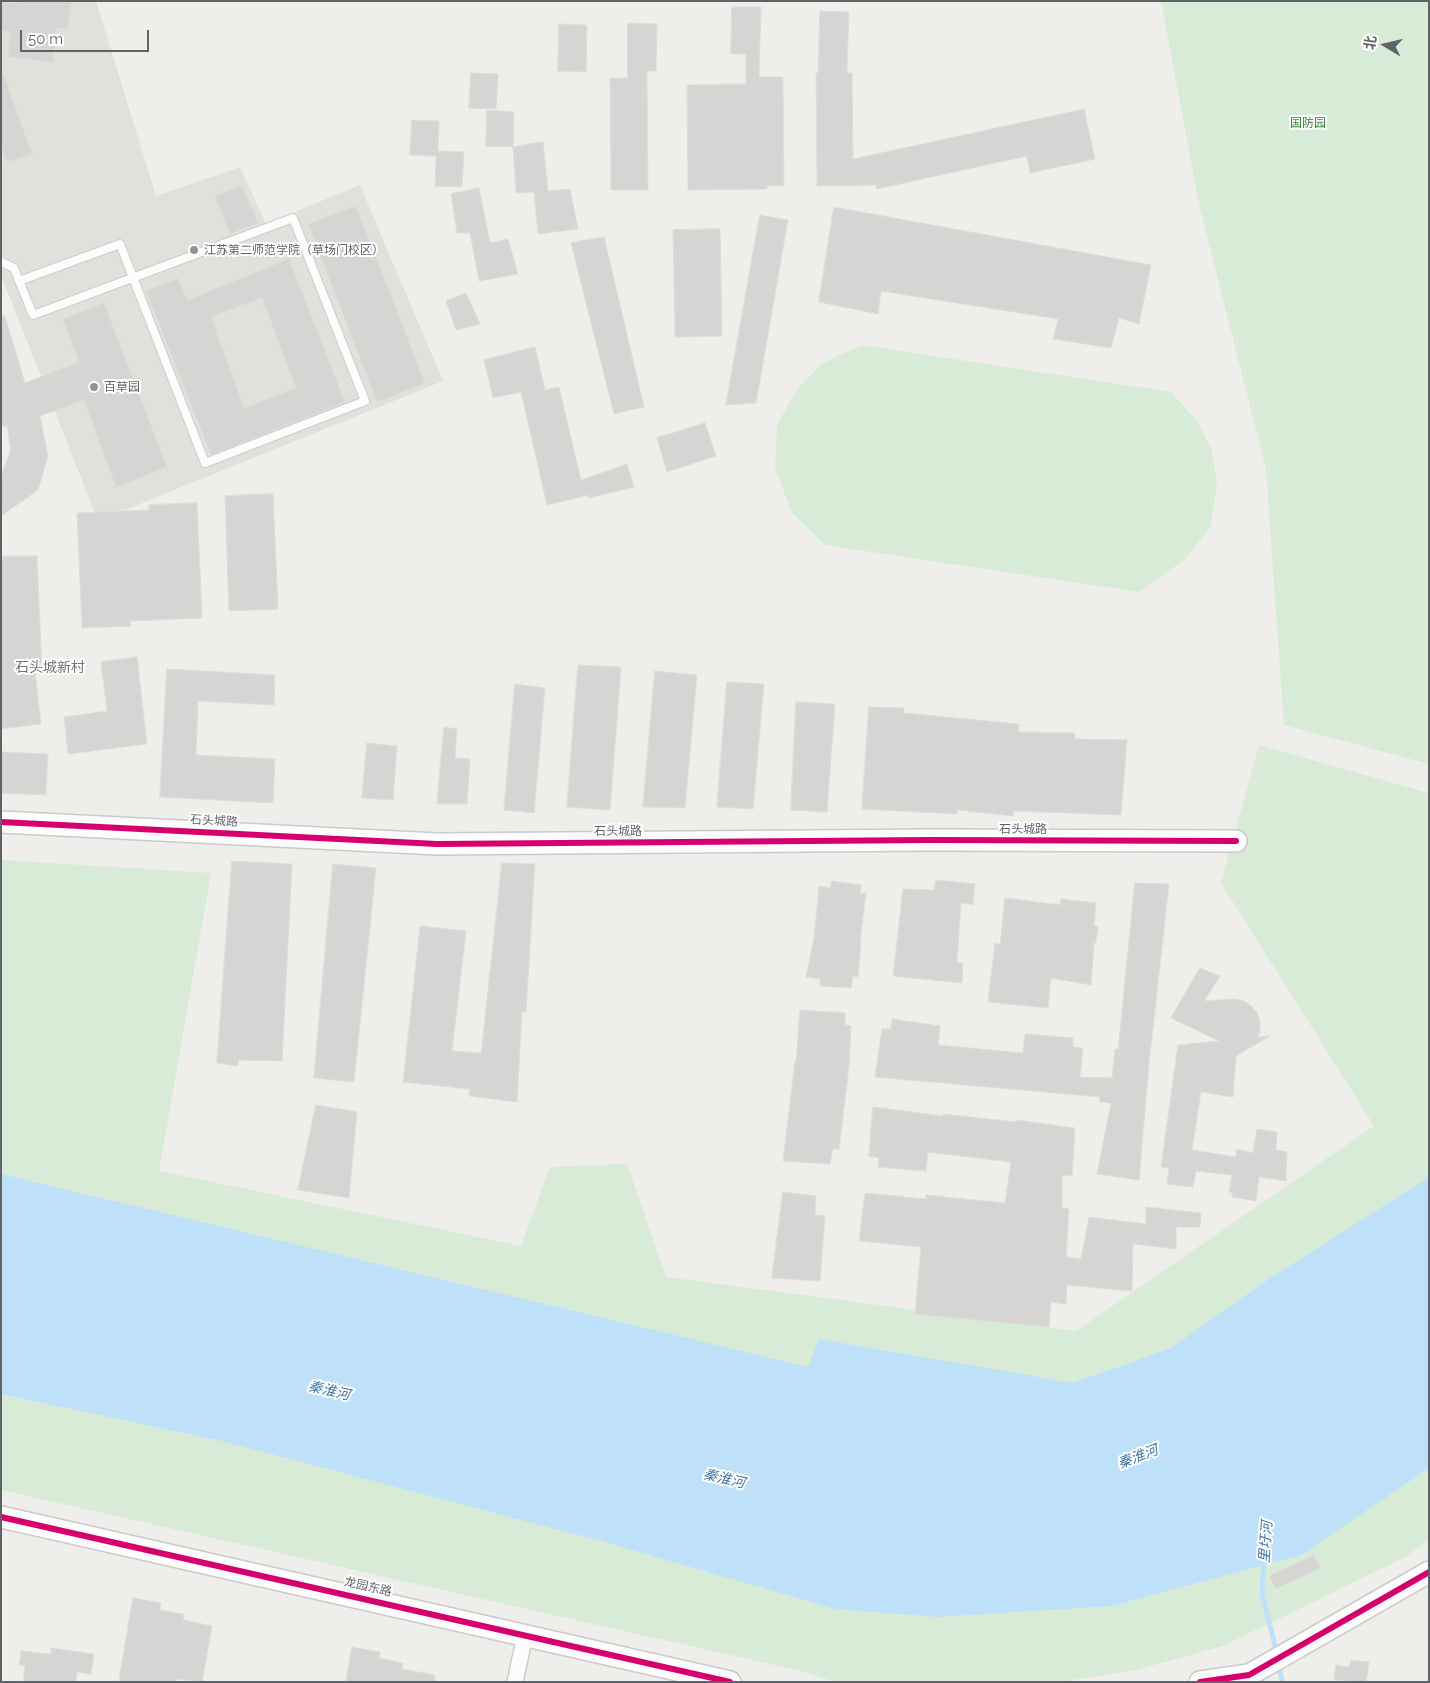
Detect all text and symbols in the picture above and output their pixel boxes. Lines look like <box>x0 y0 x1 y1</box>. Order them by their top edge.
scale bar <box>22 20 151 52</box>
north arrow <box>1360 20 1410 70</box>
text: 50 m <box>28 30 63 48</box>
text: 北 <box>1361 34 1379 51</box>
park label: 国防园 <box>1290 116 1326 130</box>
place label: 江苏第二师范学院（草场门校区） <box>204 243 384 257</box>
marker: 江苏第二师范学院（草场门校区） <box>188 244 200 256</box>
place label: 百草园 <box>104 380 140 394</box>
marker: 百草园 <box>88 381 100 393</box>
district label: 石头城新村 <box>15 660 85 676</box>
street label: 石头城路 <box>190 813 238 829</box>
street label: 石头城路 <box>999 822 1047 836</box>
street label: 石头城路 <box>594 824 642 838</box>
water label: 秦淮河 <box>307 1378 351 1404</box>
water label: 秦淮河 <box>1115 1442 1161 1472</box>
water label: 秦淮河 <box>702 1466 746 1492</box>
water label: 里圩河 <box>1256 1520 1276 1564</box>
street label: 龙园东路 <box>343 1575 393 1599</box>

